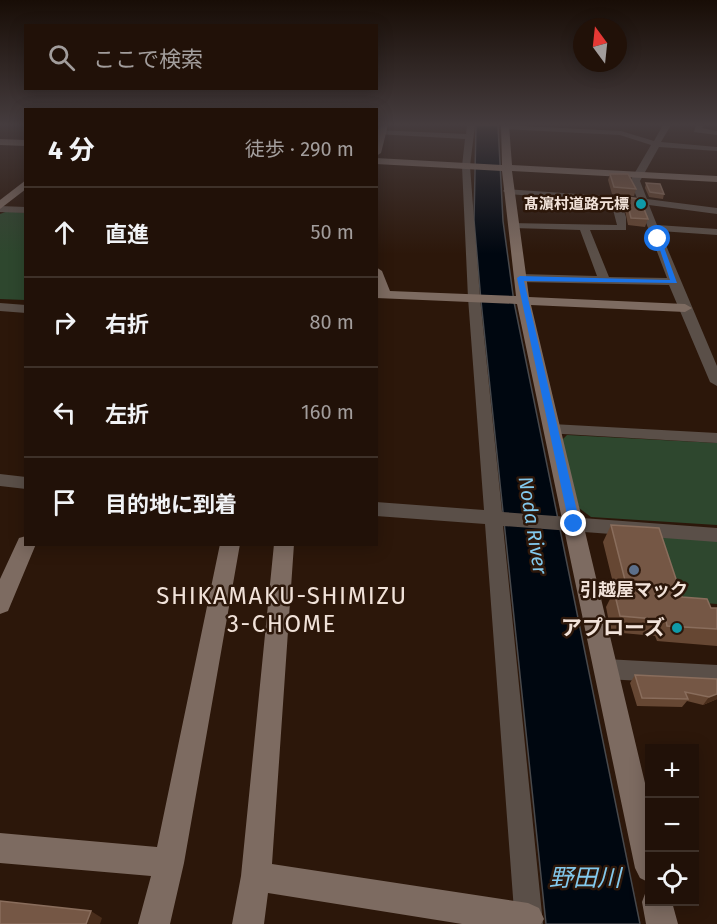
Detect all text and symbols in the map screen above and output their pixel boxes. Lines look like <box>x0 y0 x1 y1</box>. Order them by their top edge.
north arrow <box>573 18 627 72</box>
search box <box>24 24 378 90</box>
icon: search <box>45 41 78 74</box>
text: ここで検索 <box>93 46 203 73</box>
text: 4 分 <box>48 135 95 166</box>
text: 徒歩 · 290 m <box>245 137 354 161</box>
place label: 髙濵村道路元標 <box>524 195 629 213</box>
marker: 髙濵村道路元標 <box>634 197 648 211</box>
icon: ahead <box>48 216 81 249</box>
text: 50 m <box>310 220 354 244</box>
text: 直進 <box>105 221 149 248</box>
route start <box>644 225 670 251</box>
icon: right <box>48 306 81 339</box>
text: 80 m <box>309 310 354 334</box>
text: 右折 <box>105 311 149 338</box>
icon: left <box>48 396 81 429</box>
text: 160 m <box>301 400 354 424</box>
text: 左折 <box>105 401 149 428</box>
water label: Noda River <box>513 474 553 577</box>
icon: arrive <box>48 486 81 519</box>
text: 目的地に到着 <box>105 491 237 518</box>
route end <box>560 510 586 536</box>
marker: 引越屋マック <box>627 563 641 577</box>
place label: 引越屋マック <box>580 579 688 601</box>
district label: SHIKAMAKU-SHIMIZU 3-CHOME <box>156 582 408 638</box>
place label: アプローズ <box>561 615 665 641</box>
marker: アプローズ <box>670 621 684 635</box>
map controls <box>645 744 699 906</box>
button: + <box>645 744 699 798</box>
button: − <box>645 798 699 852</box>
button: locate <box>645 852 699 906</box>
water label: 野田川 <box>549 864 624 892</box>

